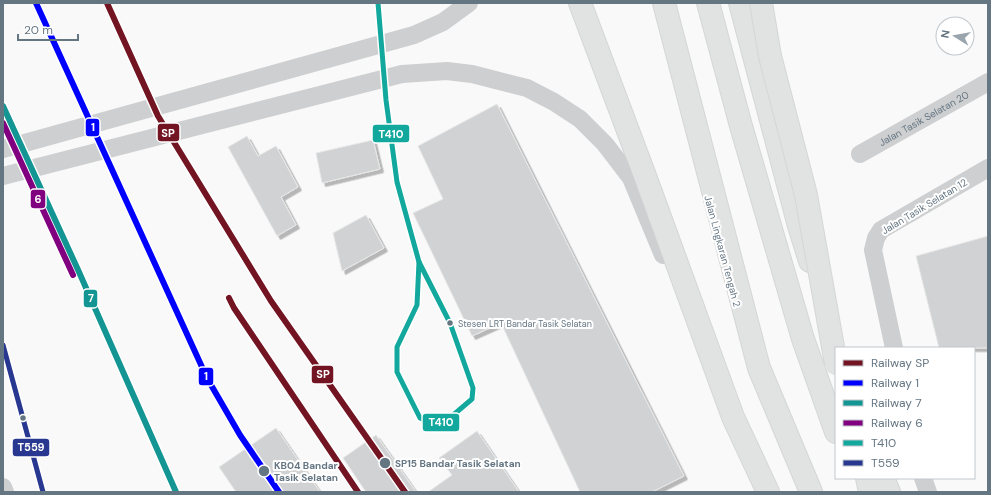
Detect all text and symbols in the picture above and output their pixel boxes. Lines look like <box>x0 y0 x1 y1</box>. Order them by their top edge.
scale bar <box>18 16 78 42</box>
north arrow <box>935 16 975 56</box>
text: 20 m <box>24 22 53 38</box>
text: N <box>938 29 953 39</box>
street label: Jalan Tasik Selatan 20 <box>876 88 971 149</box>
line badge: 1 <box>85 118 100 137</box>
text: 1 <box>91 120 95 134</box>
line badge: SP <box>157 123 180 142</box>
line badge: T410 <box>372 124 410 143</box>
text: SP <box>161 126 175 140</box>
text: T410 <box>379 127 404 141</box>
street label: Jalan Tasik Selatan 12 <box>879 176 970 237</box>
line badge: 6 <box>30 189 46 209</box>
text: 6 <box>35 192 42 206</box>
street label: Jalan Lingkaran Tengah 2 <box>701 194 744 308</box>
line badge: 7 <box>83 289 98 308</box>
text: 7 <box>88 291 94 305</box>
marker: Stesen LRT Bandar Tasik Selatan <box>445 318 455 328</box>
place label: Stesen LRT Bandar Tasik Selatan <box>458 318 592 330</box>
legend <box>835 347 975 479</box>
text: Railway SP <box>871 355 929 371</box>
line badge: SP <box>311 365 334 384</box>
line badge: 1 <box>198 367 214 386</box>
text: SP <box>316 367 330 381</box>
text: 1 <box>204 369 208 383</box>
text: Railway 1 <box>871 375 919 391</box>
text: Railway 7 <box>871 395 922 411</box>
unlabelled marker <box>18 413 28 423</box>
line badge: T410 <box>422 413 460 432</box>
text: T410 <box>429 415 454 429</box>
text: Railway 6 <box>871 415 923 431</box>
text: T410 <box>871 435 896 451</box>
line badge: T559 <box>12 438 50 457</box>
text: T559 <box>18 440 44 454</box>
text: T559 <box>871 455 900 471</box>
marker: SP15 Bandar Tasik Selatan <box>378 456 392 470</box>
place label: SP15 Bandar Tasik Selatan <box>395 457 521 470</box>
place label: KB04 Bandar Tasik Selatan <box>274 459 338 484</box>
marker: KB04 Bandar Tasik Selatan <box>257 464 271 478</box>

